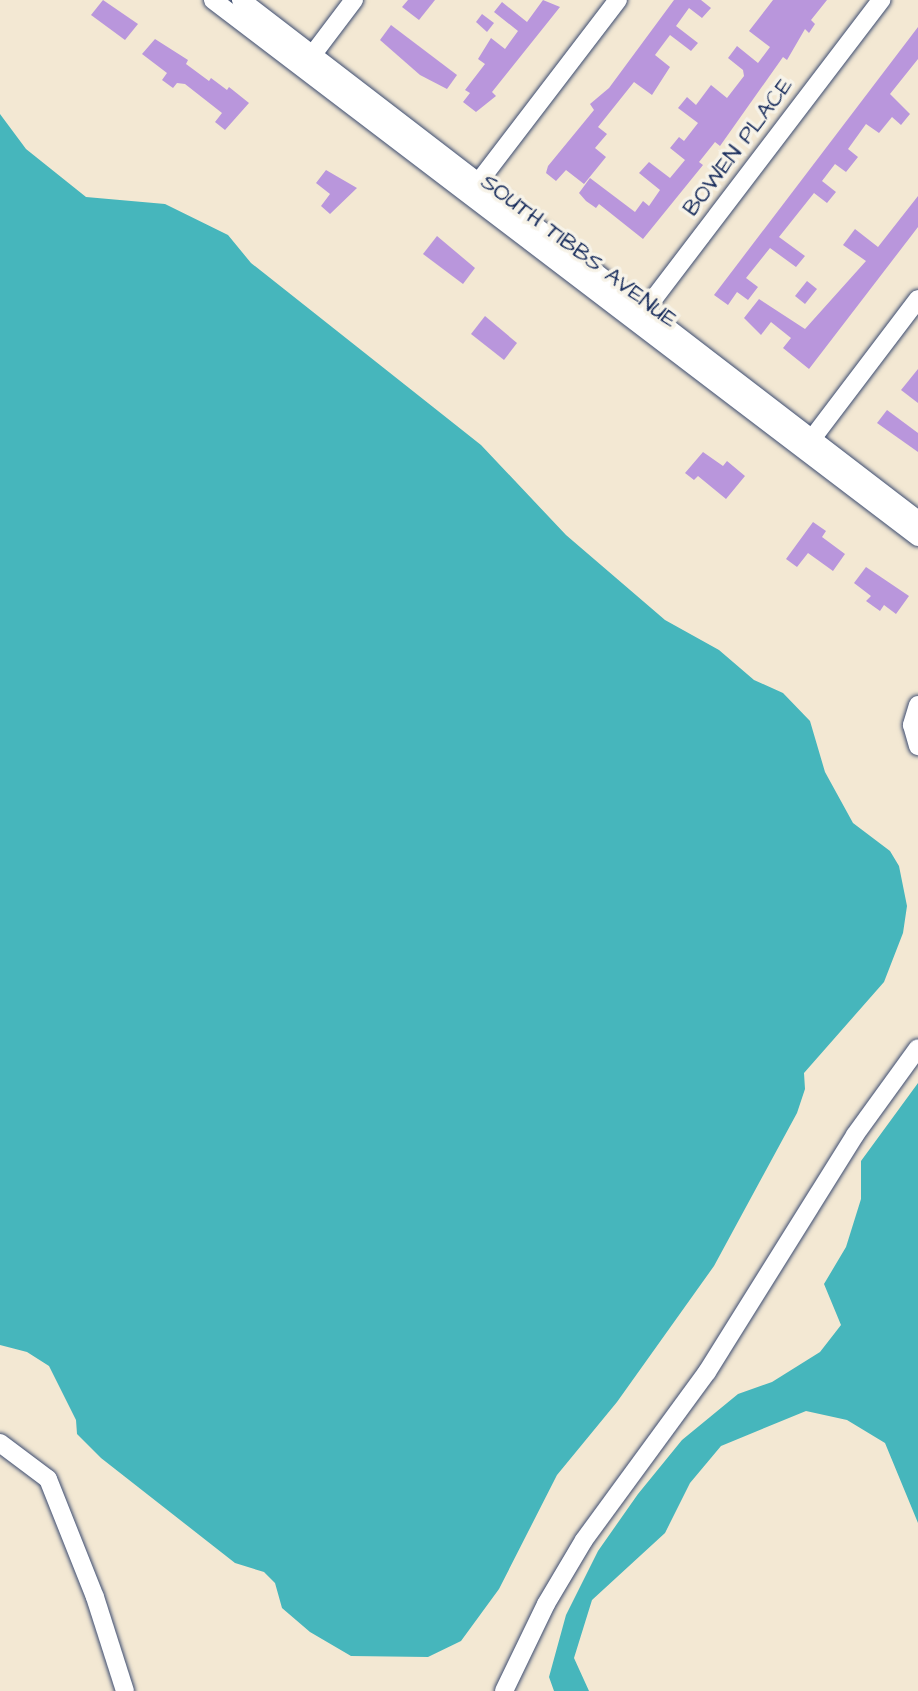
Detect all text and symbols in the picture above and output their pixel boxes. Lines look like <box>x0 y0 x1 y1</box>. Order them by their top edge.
street label: BOWEN PLACE <box>677 72 799 222</box>
street label: SOUTH TIBBS AVENUE <box>475 168 683 334</box>

